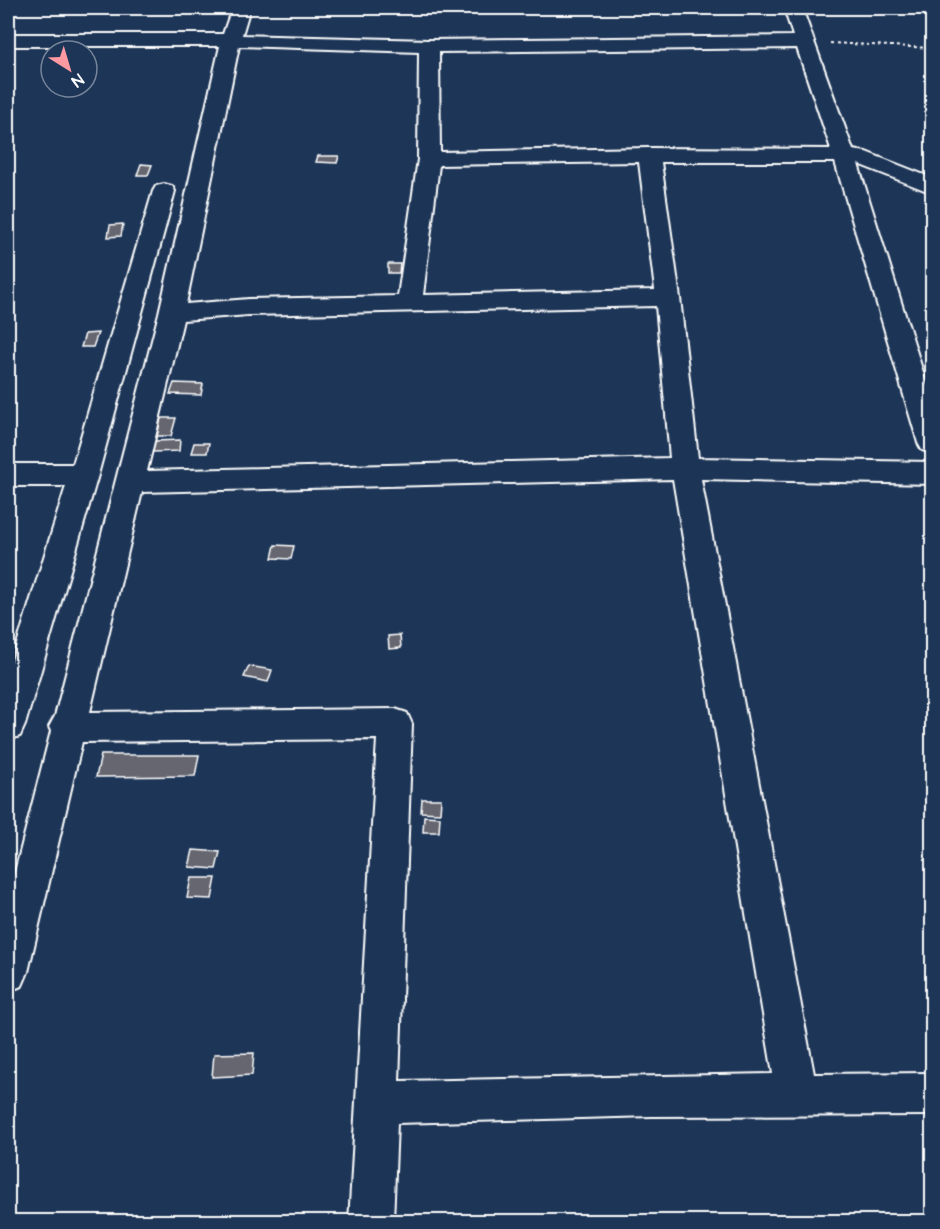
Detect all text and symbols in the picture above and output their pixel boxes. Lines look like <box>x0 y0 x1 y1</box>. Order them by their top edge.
north arrow <box>39 39 99 99</box>
text: N <box>67 68 88 92</box>

